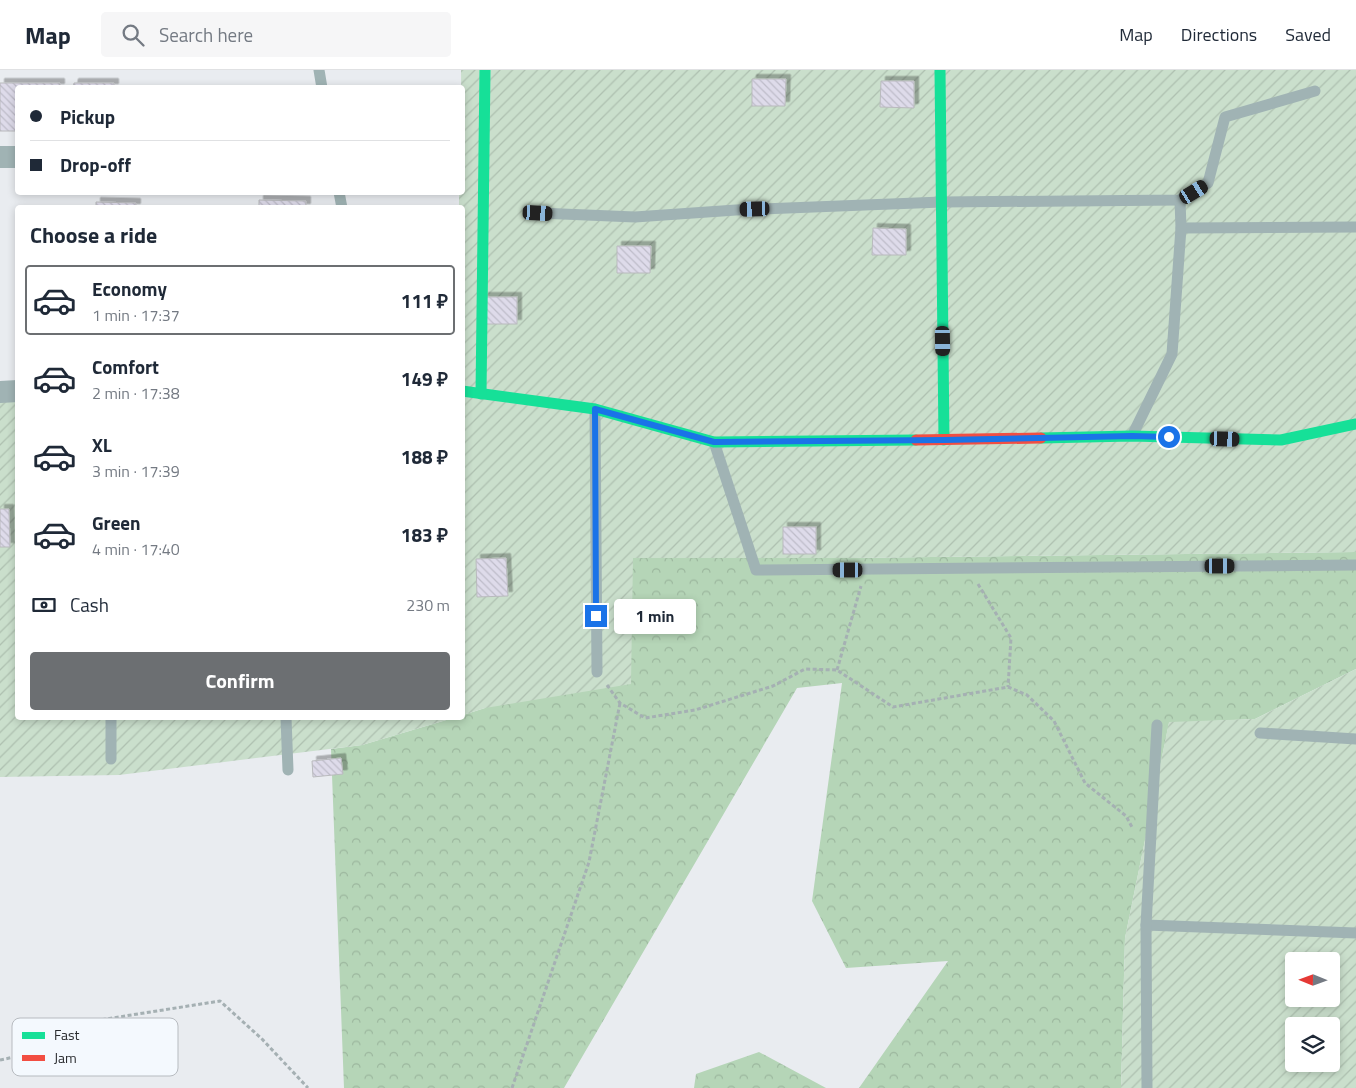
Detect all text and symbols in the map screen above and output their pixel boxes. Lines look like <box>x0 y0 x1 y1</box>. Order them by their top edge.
search box <box>101 12 451 57</box>
text: Map <box>25 17 71 53</box>
text: Search here <box>159 20 253 49</box>
icon: search <box>119 21 147 49</box>
text: Map <box>1119 21 1153 48</box>
text: Directions <box>1181 21 1257 48</box>
text: Saved <box>1285 21 1331 48</box>
text: Pickup <box>60 102 115 131</box>
text: Drop-off <box>60 150 131 179</box>
car <box>1177 178 1210 206</box>
car <box>739 201 770 217</box>
car <box>522 205 553 221</box>
text: Choose a ride <box>30 218 157 252</box>
text: Economy <box>92 274 167 303</box>
icon: car <box>32 278 77 323</box>
text: 111 ₽ <box>401 286 448 315</box>
text: 1 min · 17:37 <box>92 303 180 327</box>
car <box>935 326 950 356</box>
text: Comfort <box>92 352 159 381</box>
icon: car <box>32 356 77 401</box>
text: 149 ₽ <box>401 364 448 393</box>
text: 2 min · 17:38 <box>92 381 180 405</box>
route start <box>1158 426 1180 448</box>
text: XL <box>92 430 112 459</box>
car <box>1209 431 1240 447</box>
icon: car <box>32 434 77 479</box>
text: 188 ₽ <box>401 442 448 471</box>
text: 3 min · 17:39 <box>92 459 180 483</box>
text: Green <box>92 508 141 537</box>
icon: car <box>32 512 77 557</box>
text: 183 ₽ <box>401 520 448 549</box>
text: 4 min · 17:40 <box>92 537 180 561</box>
car <box>1205 559 1235 574</box>
car <box>833 563 863 578</box>
text: Cash <box>70 590 109 619</box>
icon: cash <box>30 591 58 619</box>
text: 230 m <box>406 593 450 617</box>
callout: 1 min <box>614 598 696 634</box>
text: 1 min <box>636 604 674 628</box>
route end <box>585 605 607 627</box>
button: Confirm <box>30 652 450 710</box>
north arrow <box>1285 952 1340 1008</box>
map controls <box>1285 952 1340 1072</box>
button: layers <box>1285 1017 1340 1072</box>
legend <box>12 1018 178 1076</box>
text: Fast <box>54 1024 79 1045</box>
text: Jam <box>54 1047 77 1068</box>

